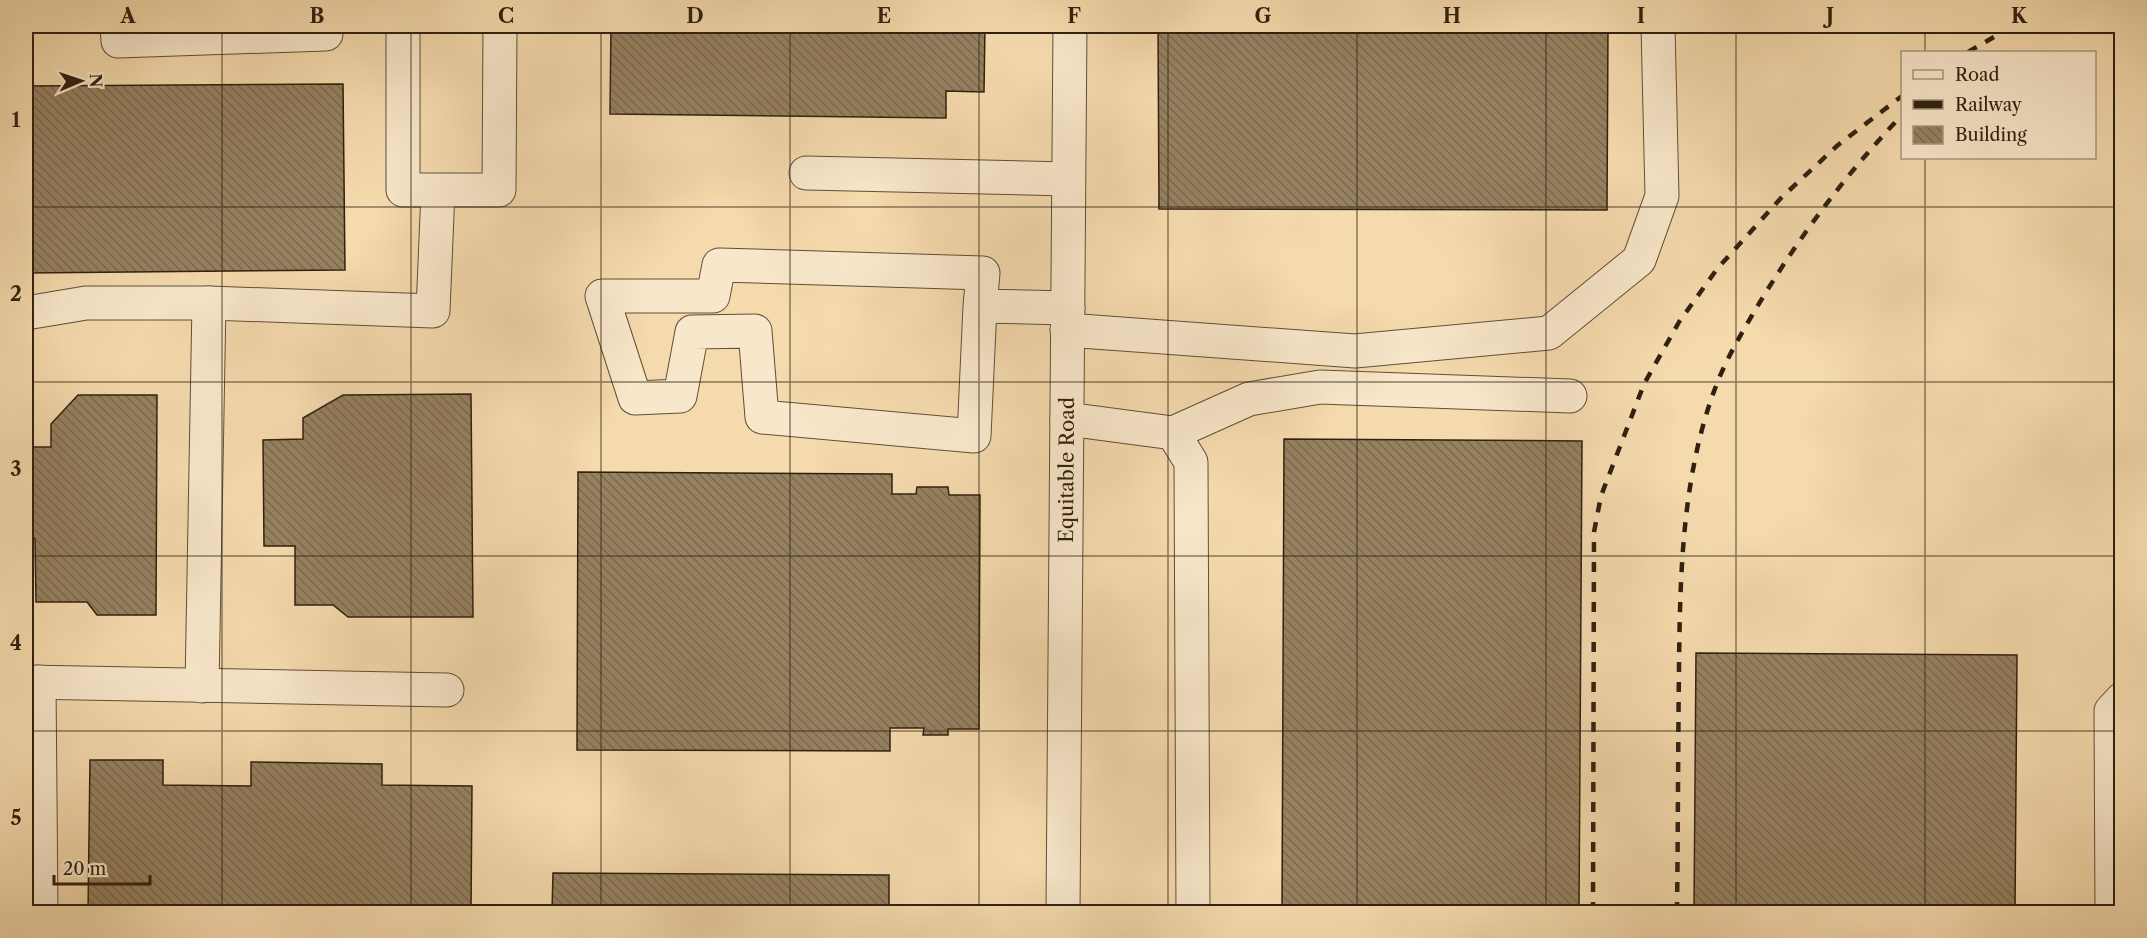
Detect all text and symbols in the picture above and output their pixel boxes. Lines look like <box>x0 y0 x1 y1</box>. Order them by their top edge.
text: A <box>119 4 136 28</box>
text: B <box>310 4 325 28</box>
text: C <box>498 4 514 28</box>
text: D <box>686 4 704 28</box>
text: E <box>877 4 891 28</box>
text: F <box>1067 4 1081 28</box>
text: G <box>1255 4 1272 28</box>
text: H <box>1443 4 1461 28</box>
text: I <box>1637 4 1645 28</box>
text: J <box>1822 4 1834 28</box>
text: K <box>2011 4 2028 28</box>
north arrow <box>51 51 111 111</box>
legend <box>1901 51 2096 159</box>
text: Road <box>1955 64 2000 86</box>
text: N <box>86 73 106 88</box>
text: Railway <box>1955 94 2023 116</box>
text: 1 <box>12 108 21 132</box>
text: Building <box>1955 124 2027 146</box>
text: 2 <box>10 282 22 306</box>
street label: Equitable Road <box>1054 397 1079 543</box>
text: 3 <box>10 457 22 481</box>
text: 4 <box>10 631 22 655</box>
text: 5 <box>10 806 22 830</box>
scale bar <box>54 848 150 886</box>
text: 20 m <box>63 858 107 880</box>

